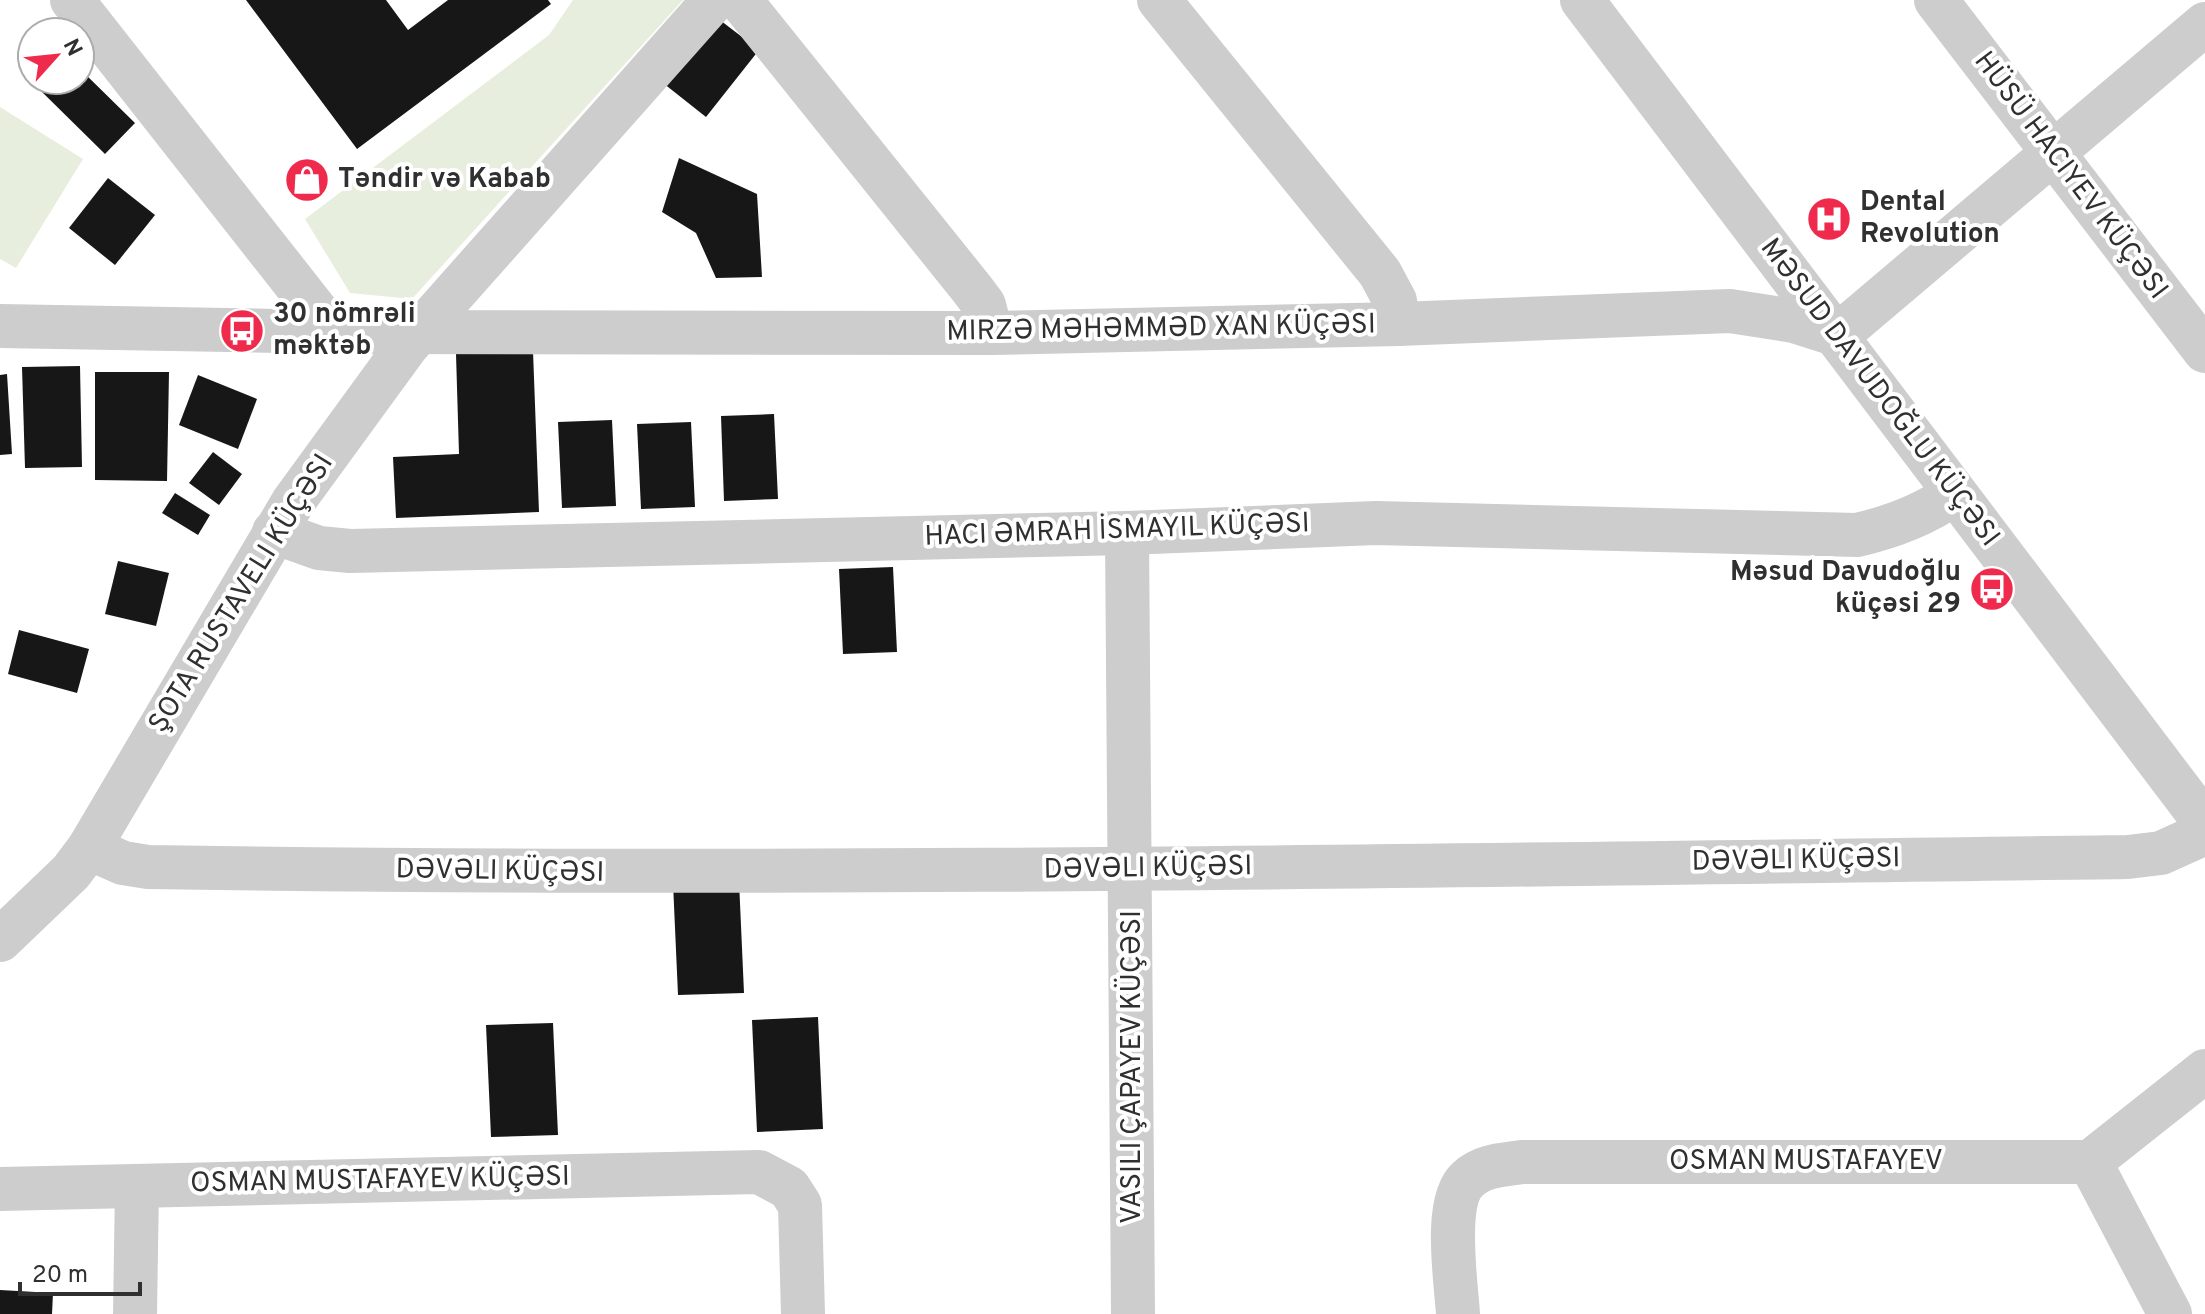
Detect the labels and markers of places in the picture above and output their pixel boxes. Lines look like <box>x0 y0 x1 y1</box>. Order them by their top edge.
shop icon: Təndir və Kabab <box>283 156 331 204</box>
place label: Təndir və Kabab <box>338 162 551 198</box>
place label: Dental Revolution <box>1860 185 2000 253</box>
hospital icon: Dental Revolution <box>1805 195 1853 243</box>
place label: 30 nömrəli məktəb <box>273 297 416 365</box>
bus stop icon: 30 nömrəli məktəb <box>218 307 266 355</box>
place label: Məsud Davudoğlu küçəsi 29 <box>1730 555 1961 623</box>
bus stop icon: Məsud Davudoğlu küçəsi 29 <box>1968 565 2016 613</box>

